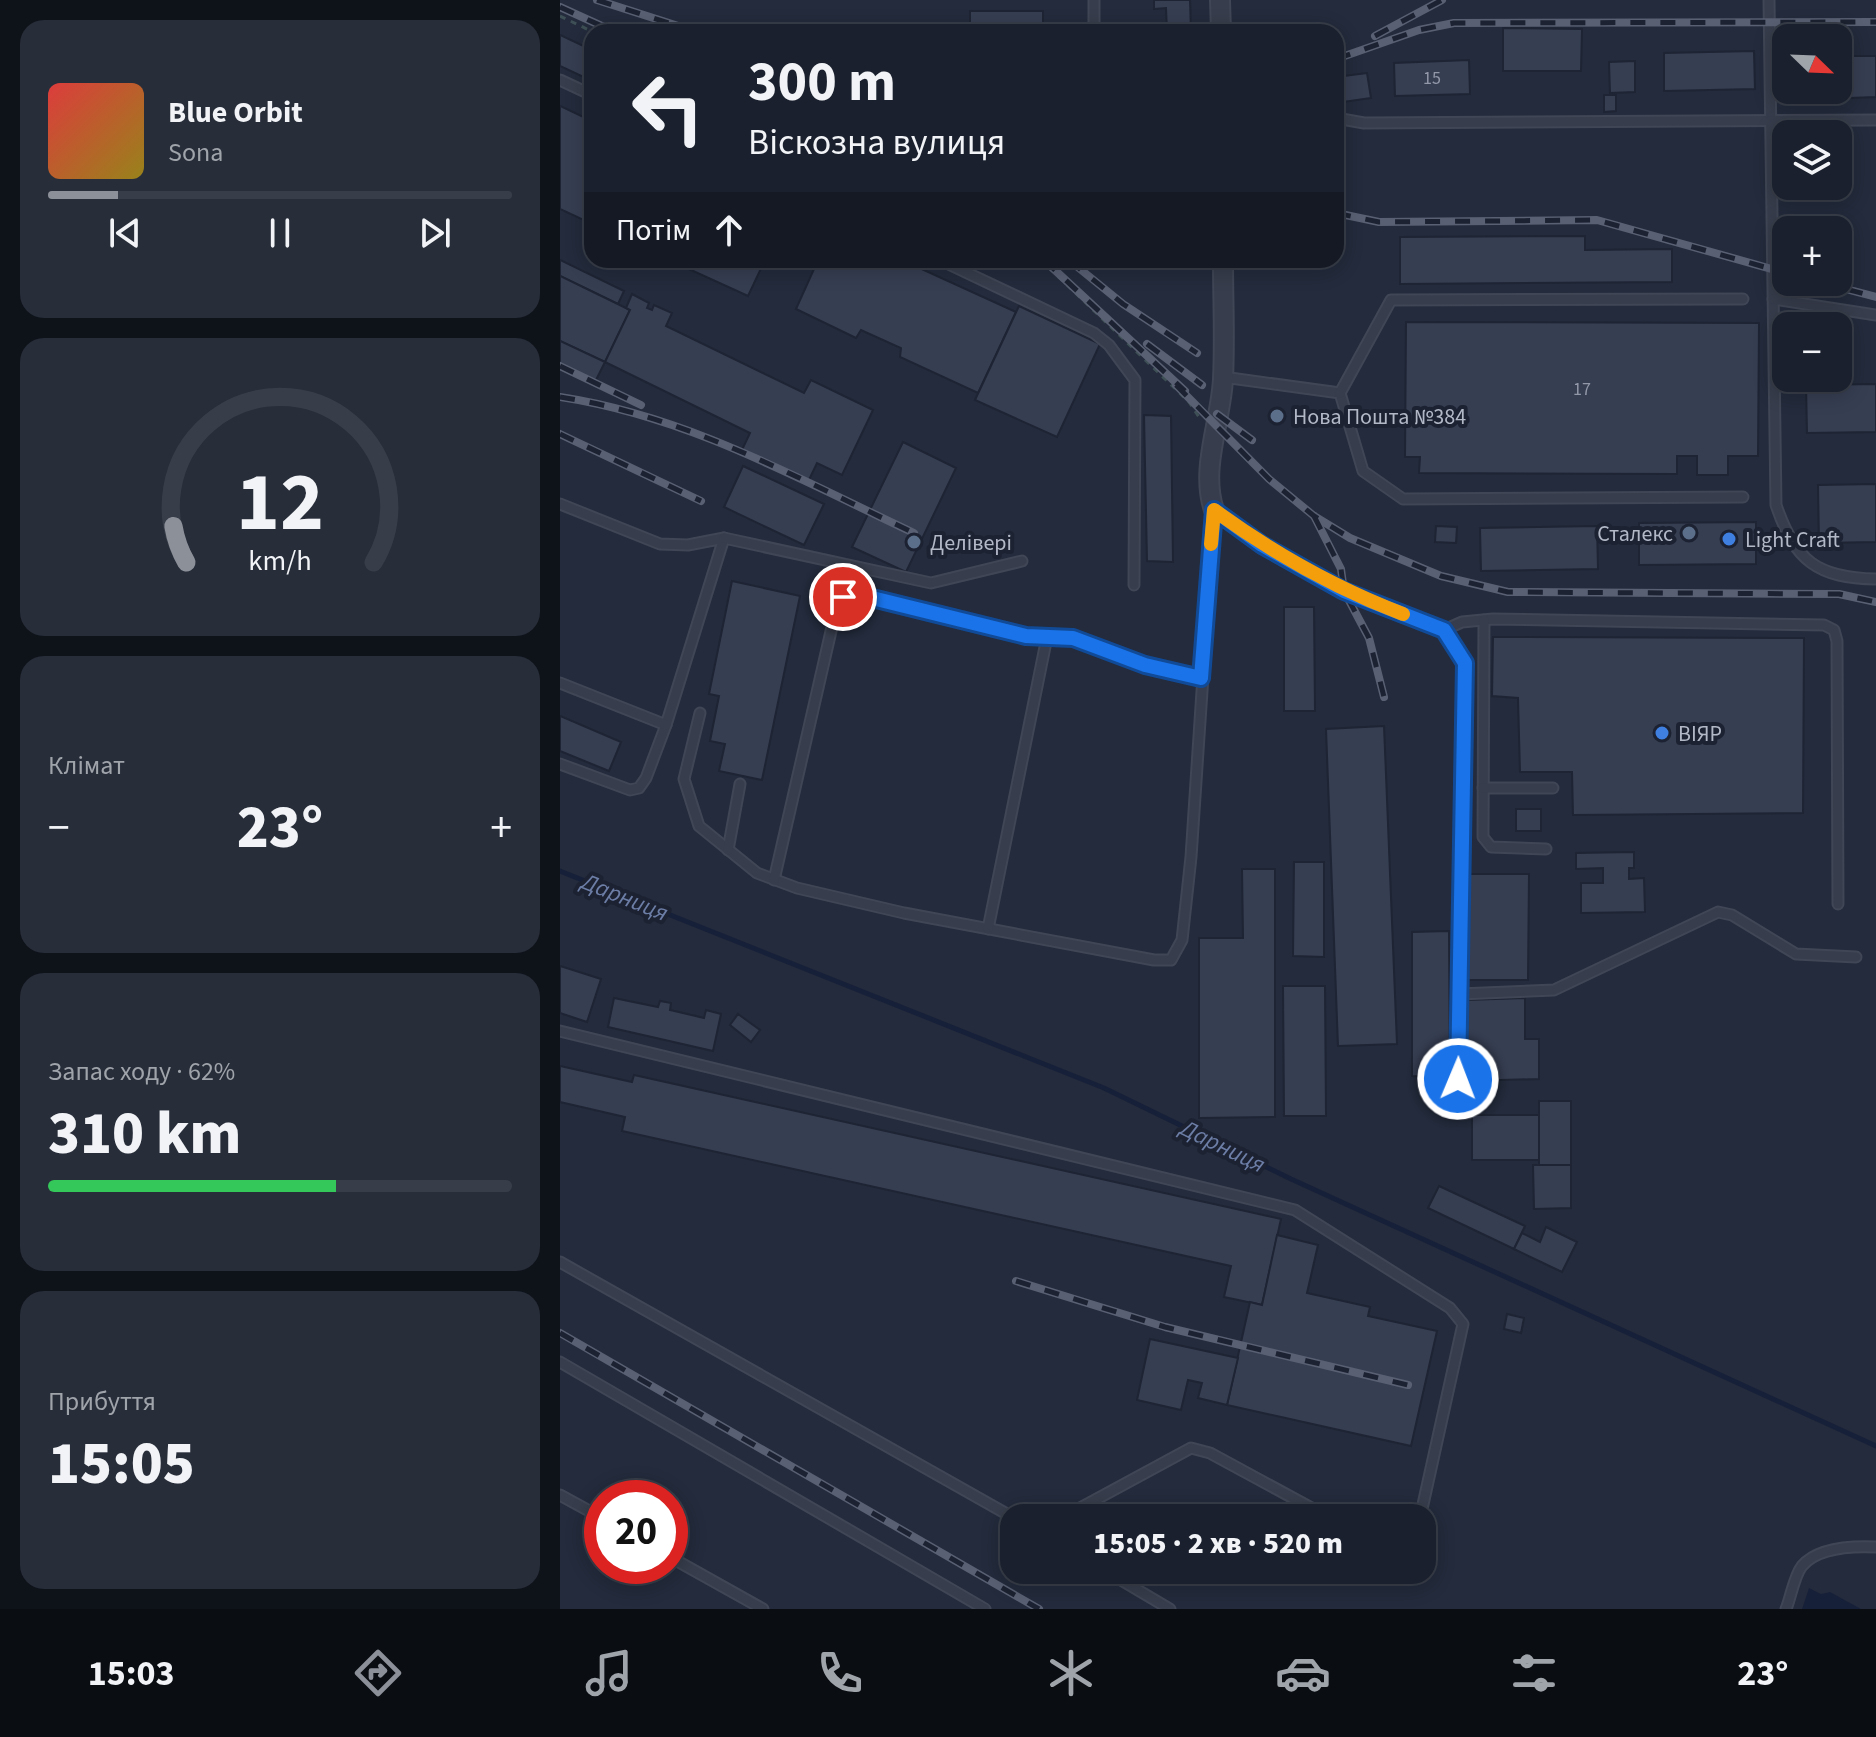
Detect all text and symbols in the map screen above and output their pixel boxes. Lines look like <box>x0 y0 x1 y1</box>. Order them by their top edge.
north arrow <box>1772 24 1852 104</box>
map controls <box>1772 24 1852 392</box>
text: 300 m <box>748 43 896 122</box>
icon: left <box>616 56 720 160</box>
house number: 15 <box>1423 66 1441 91</box>
text: Blue Orbit <box>168 91 303 134</box>
text: Віскозна вулиця <box>748 117 1005 168</box>
button: layers <box>1772 120 1852 200</box>
text: Sona <box>168 134 223 171</box>
icon: ahead <box>707 208 751 252</box>
text: Потім <box>616 209 691 252</box>
icon: previous <box>103 211 147 255</box>
icon: pause <box>258 211 302 255</box>
icon: next <box>413 211 457 255</box>
button: + <box>1772 216 1852 296</box>
button: − <box>1772 312 1852 392</box>
house number: 17 <box>1573 377 1591 402</box>
place label: Нова Пошта №384 <box>1293 401 1466 433</box>
marker: Нова Пошта №384 <box>1268 407 1286 425</box>
text: 12 <box>236 443 324 561</box>
place label: Сталекс <box>1597 518 1673 550</box>
marker: Сталекс <box>1680 524 1698 542</box>
place label: Light Craft <box>1745 524 1840 556</box>
place label: Делівері <box>930 527 1012 559</box>
marker: Light Craft <box>1720 530 1738 548</box>
marker: Делівері <box>905 533 923 551</box>
text: km/h <box>248 541 312 581</box>
pin <box>809 563 877 631</box>
icon: arrive <box>821 575 865 619</box>
place label: ВІЯР <box>1678 718 1722 750</box>
marker: ВІЯР <box>1653 724 1671 742</box>
text: Клімат <box>48 747 125 784</box>
text: 23° <box>237 786 323 871</box>
text: − <box>48 797 70 860</box>
text: + <box>490 797 512 860</box>
water label: Дарниця <box>574 864 673 931</box>
position arrow <box>1416 1037 1500 1121</box>
text: Запас ходу · 62% <box>48 1053 235 1090</box>
text: 310 km <box>48 1092 241 1177</box>
water label: Дарниця <box>1173 1110 1271 1182</box>
text: Прибуття <box>48 1383 156 1420</box>
text: 15:05 <box>48 1422 195 1507</box>
speed limit sign: 20 <box>584 1480 688 1584</box>
text: 15:05 · 2 хв · 520 m <box>1093 1522 1343 1565</box>
icon: directions <box>350 1645 406 1701</box>
icon: music <box>581 1645 637 1701</box>
icon: phone <box>812 1645 868 1701</box>
icon: climate <box>1043 1645 1099 1701</box>
icon: car <box>1275 1645 1331 1701</box>
icon: filters <box>1506 1645 1562 1701</box>
text: 15:03 <box>88 1648 174 1699</box>
text: 23° <box>1737 1648 1788 1699</box>

